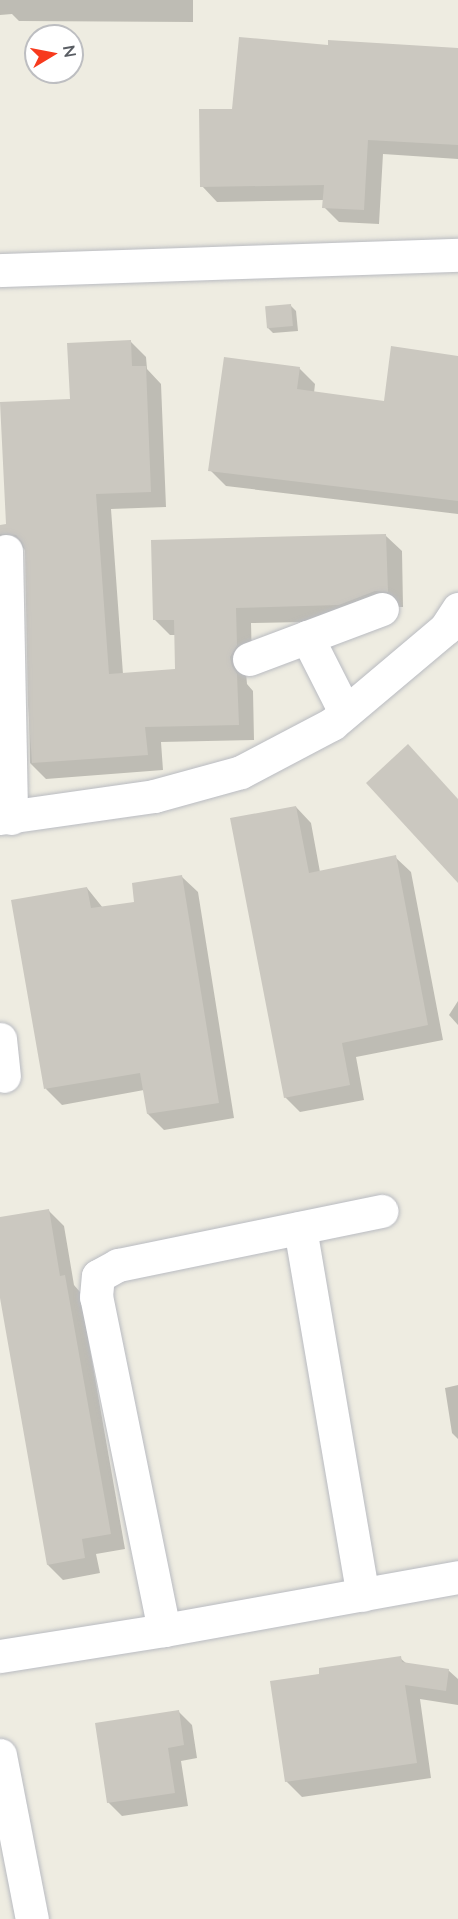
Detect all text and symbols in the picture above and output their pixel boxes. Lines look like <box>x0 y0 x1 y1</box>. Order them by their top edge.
north arrow <box>24 24 84 84</box>
text: N <box>60 43 81 59</box>

